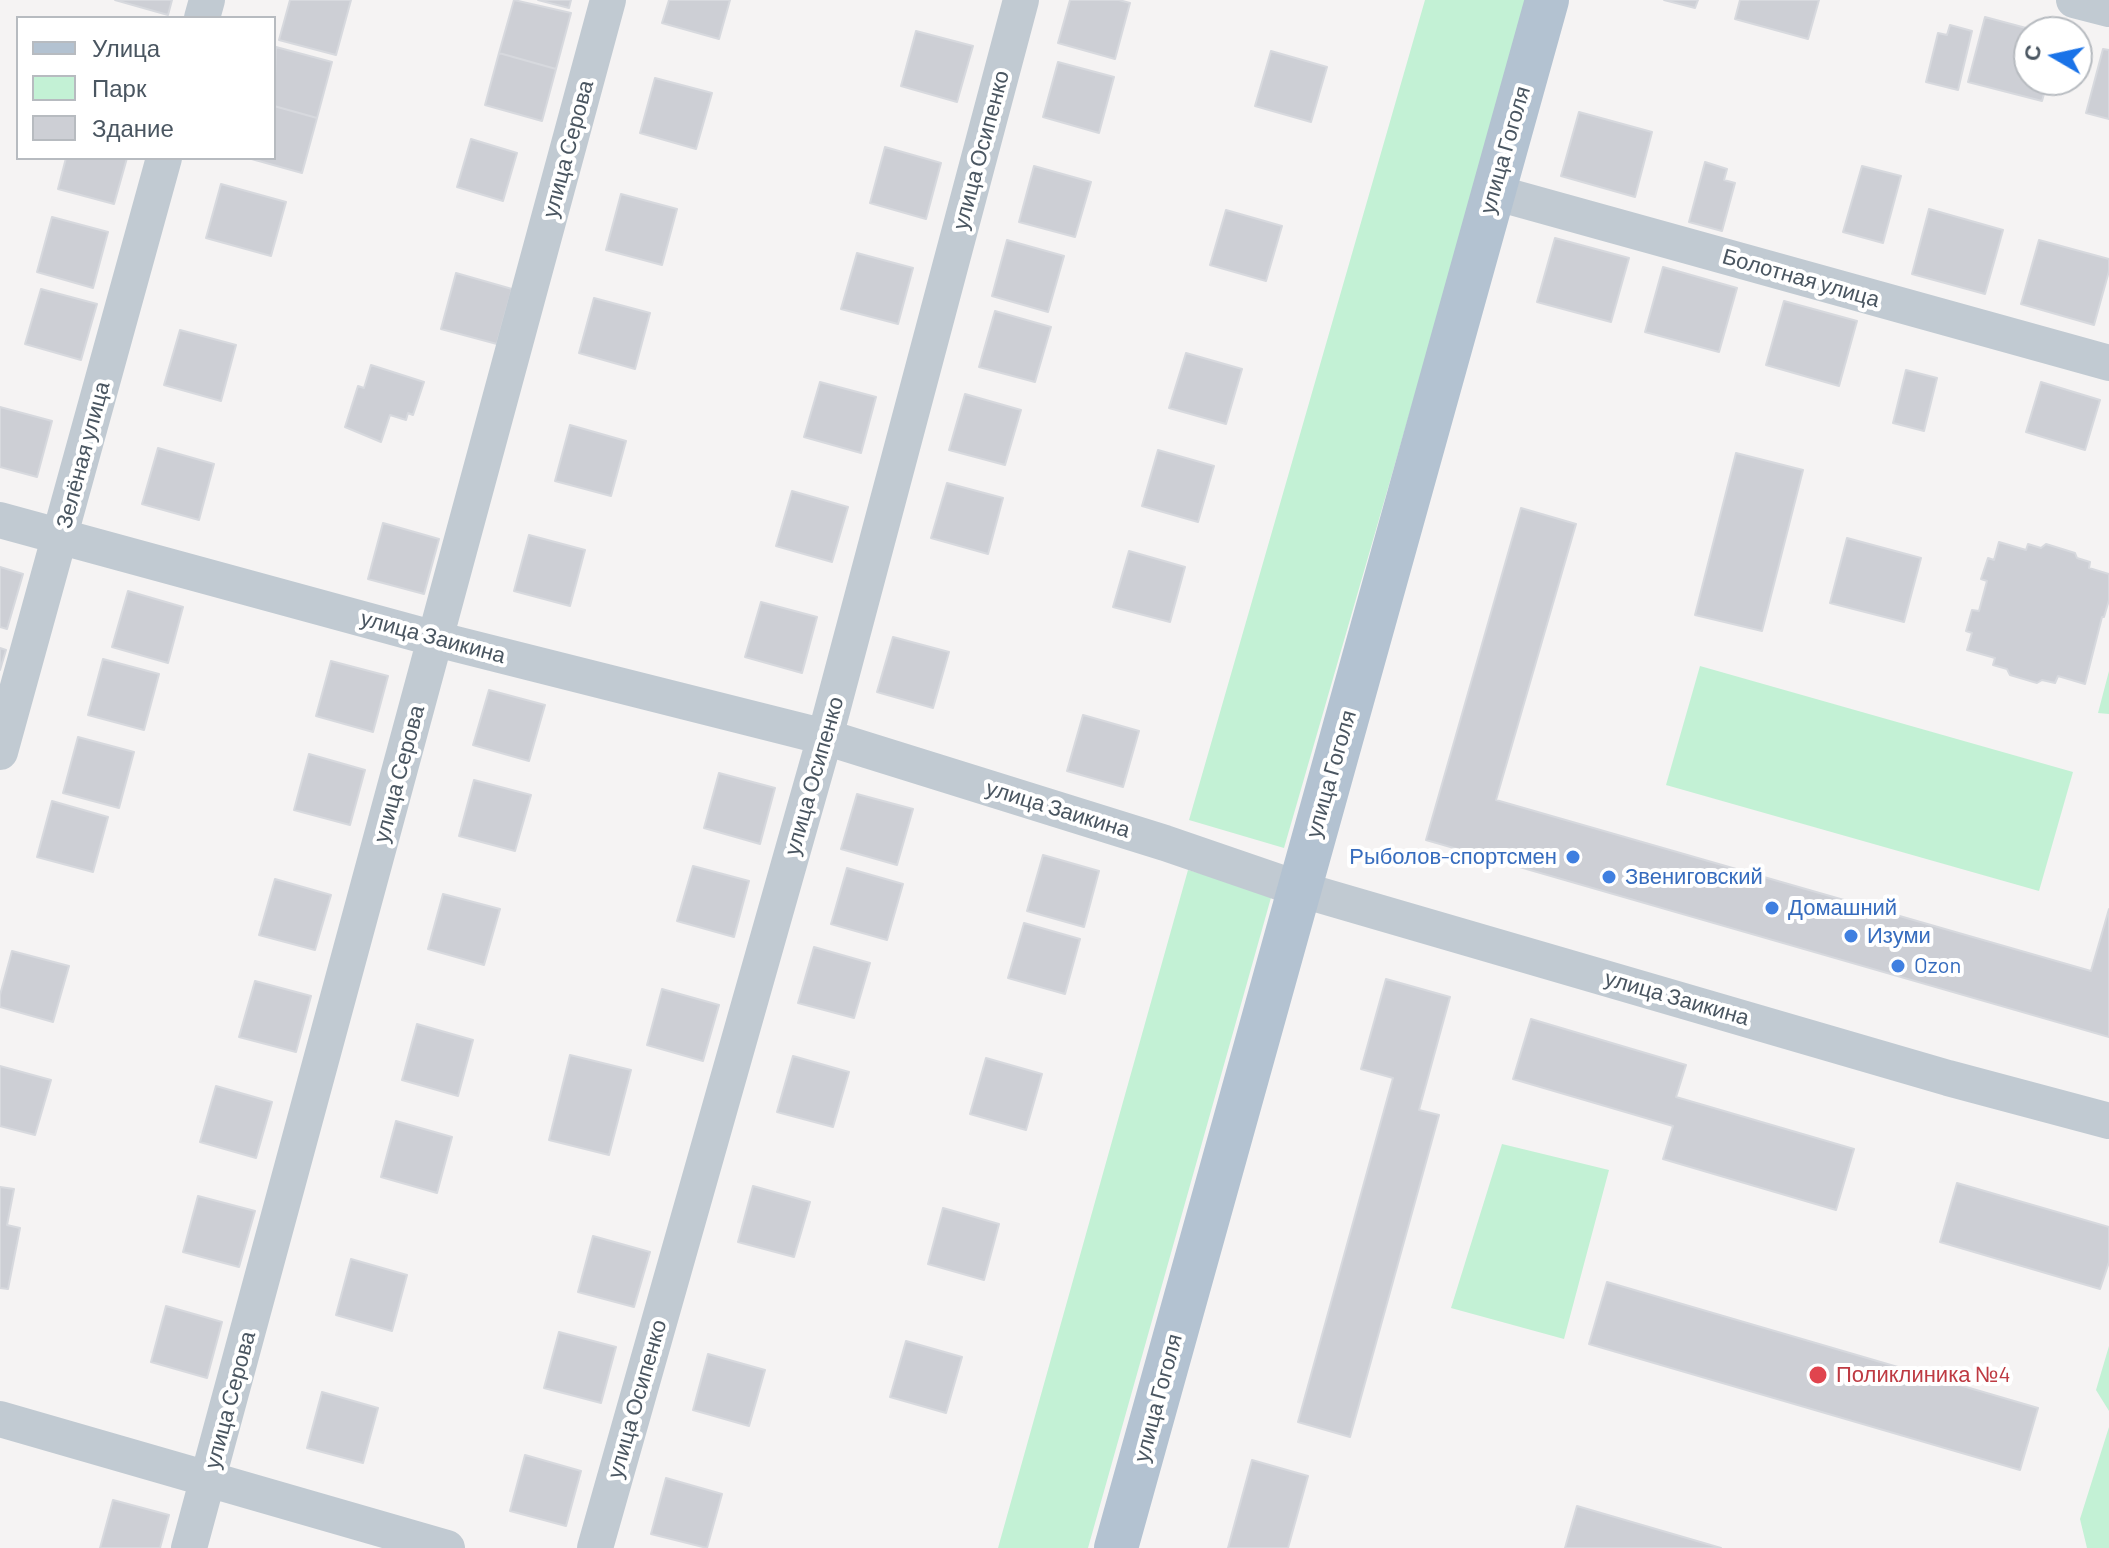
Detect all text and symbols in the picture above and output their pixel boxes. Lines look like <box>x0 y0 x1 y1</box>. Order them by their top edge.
legend <box>16 16 276 160</box>
north arrow <box>2013 16 2093 96</box>
text: Улица <box>92 33 160 62</box>
text: С <box>2017 43 2045 62</box>
street label: улица Осипенко <box>947 68 1015 232</box>
text: Парк <box>92 73 146 102</box>
street label: улица Серова <box>537 77 599 221</box>
street label: улица Гоголя <box>1474 83 1536 217</box>
text: Здание <box>92 113 174 142</box>
street label: Болотная улица <box>1719 243 1883 313</box>
street label: Зелёная улица <box>51 379 115 531</box>
street label: улица Заикина <box>358 605 508 669</box>
street label: улица Осипенко <box>779 694 849 858</box>
street label: улица Серова <box>368 702 430 846</box>
street label: улица Гоголя <box>1300 707 1362 841</box>
street label: улица Заикина <box>983 775 1133 843</box>
place label: Рыболов-спортсмен <box>1349 844 1557 870</box>
marker: Рыболов-спортсмен <box>1564 848 1582 866</box>
place label: Звениговский <box>1625 864 1763 890</box>
marker: Звениговский <box>1600 868 1618 886</box>
place label: Домашний <box>1788 895 1897 921</box>
marker: Домашний <box>1763 899 1781 917</box>
place label: Изуми <box>1867 923 1931 949</box>
marker: Изуми <box>1842 927 1860 945</box>
place label: Ozon <box>1914 953 1961 979</box>
marker: Ozon <box>1889 957 1907 975</box>
street label: улица Заикина <box>1602 965 1752 1031</box>
street label: улица Осипенко <box>602 1317 672 1481</box>
street label: улица Серова <box>199 1328 261 1472</box>
street label: улица Гоголя <box>1128 1331 1188 1465</box>
place label: Поликлиника №4 <box>1836 1362 2011 1388</box>
marker: Поликлиника №4 <box>1807 1364 1829 1386</box>

